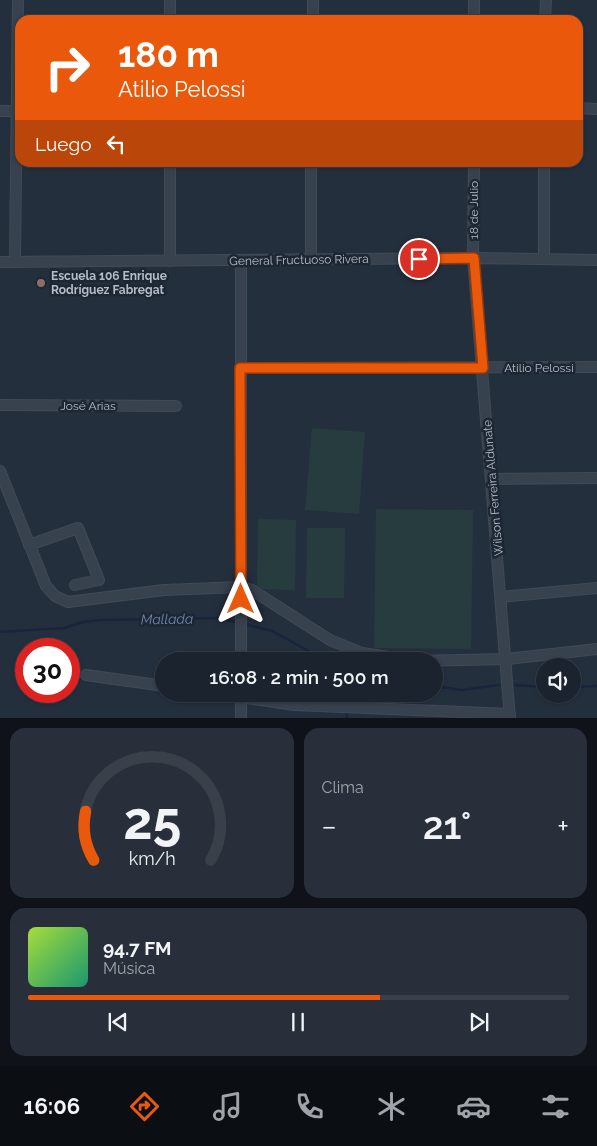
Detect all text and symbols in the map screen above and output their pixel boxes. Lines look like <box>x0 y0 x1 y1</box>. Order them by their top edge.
text: 180 m <box>118 34 219 75</box>
icon: right <box>35 35 100 100</box>
text: Atilio Pelossi <box>118 76 246 102</box>
icon: left <box>102 130 130 158</box>
text: Luego <box>35 133 92 155</box>
street label: 18 de Julio <box>467 181 481 239</box>
pin <box>398 238 440 280</box>
icon: arrive <box>405 245 433 273</box>
street label: General Fructuoso Rivera <box>229 252 369 268</box>
place label: Escuela 106 Enrique Rodríguez Fabregat <box>51 269 167 297</box>
marker: Escuela 106 Enrique Rodríguez Fabregat <box>35 277 47 289</box>
street label: Atilio Pelossi <box>504 361 574 375</box>
street label: José Arias <box>60 399 116 413</box>
street label: Wilson Ferreira Aldunate <box>480 419 506 557</box>
position arrow <box>214 572 266 624</box>
water label: Mallada <box>141 611 193 627</box>
speed limit sign: 30 <box>15 638 80 703</box>
map controls <box>536 658 581 703</box>
button: sound <box>536 658 581 703</box>
text: 16:08 · 2 min · 500 m <box>209 666 389 688</box>
text: Clima <box>322 778 364 797</box>
text: 25 <box>123 790 181 851</box>
text: 21° <box>423 803 471 848</box>
text: − <box>322 810 337 843</box>
text: + <box>557 810 569 843</box>
text: km/h <box>128 848 175 869</box>
text: 94.7 FM <box>103 937 172 959</box>
text: Música <box>103 959 155 978</box>
icon: previous <box>104 1008 132 1036</box>
icon: pause <box>284 1008 312 1036</box>
icon: next <box>465 1008 493 1036</box>
icon: directions <box>127 1089 162 1124</box>
icon: music <box>210 1089 245 1124</box>
icon: phone <box>292 1089 327 1124</box>
icon: climate <box>374 1089 409 1124</box>
icon: car <box>456 1089 491 1124</box>
icon: filters <box>538 1089 573 1124</box>
text: 16:06 <box>24 1093 80 1119</box>

